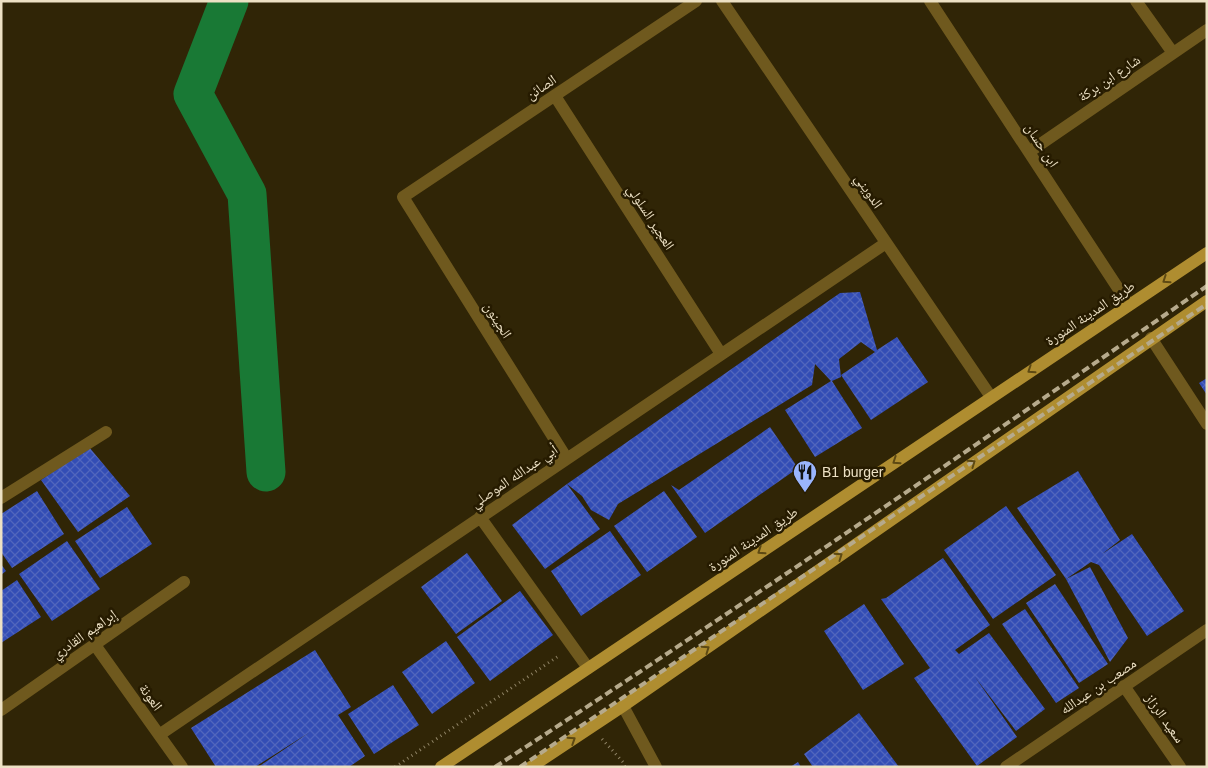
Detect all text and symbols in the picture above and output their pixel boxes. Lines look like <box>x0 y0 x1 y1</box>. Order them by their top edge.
street label: شارع ابن بركة <box>1075 51 1144 106</box>
street label: الصائن <box>523 71 560 104</box>
street label: ابن حسان <box>1021 120 1062 171</box>
street label: الدويني <box>849 171 886 213</box>
street label: العجير السلولي <box>621 182 678 254</box>
one-way arrow <box>1163 274 1172 283</box>
street label: طريق المدينة المنورة <box>1042 277 1139 350</box>
street label: الجينون <box>480 299 515 342</box>
one-way arrow <box>1028 364 1037 373</box>
street label: أبي عبدالله الموصلي <box>468 441 562 514</box>
one-way arrow <box>893 455 902 464</box>
restaurant icon: B1 burger <box>792 459 818 493</box>
one-way arrow <box>967 460 976 469</box>
place label: B1 burger <box>822 464 884 480</box>
street label: طريق المدينة المنورة <box>705 503 802 576</box>
one-way arrow <box>758 545 767 555</box>
one-way arrow <box>833 553 843 562</box>
street label: إبراهيم القادري <box>49 606 121 665</box>
one-way arrow <box>700 646 710 655</box>
street label: مصعب بن عبدالله <box>1057 655 1140 718</box>
street label: العونة <box>135 681 166 714</box>
street label: سعيد الرزاز <box>1141 689 1188 746</box>
one-way arrow <box>566 737 575 746</box>

